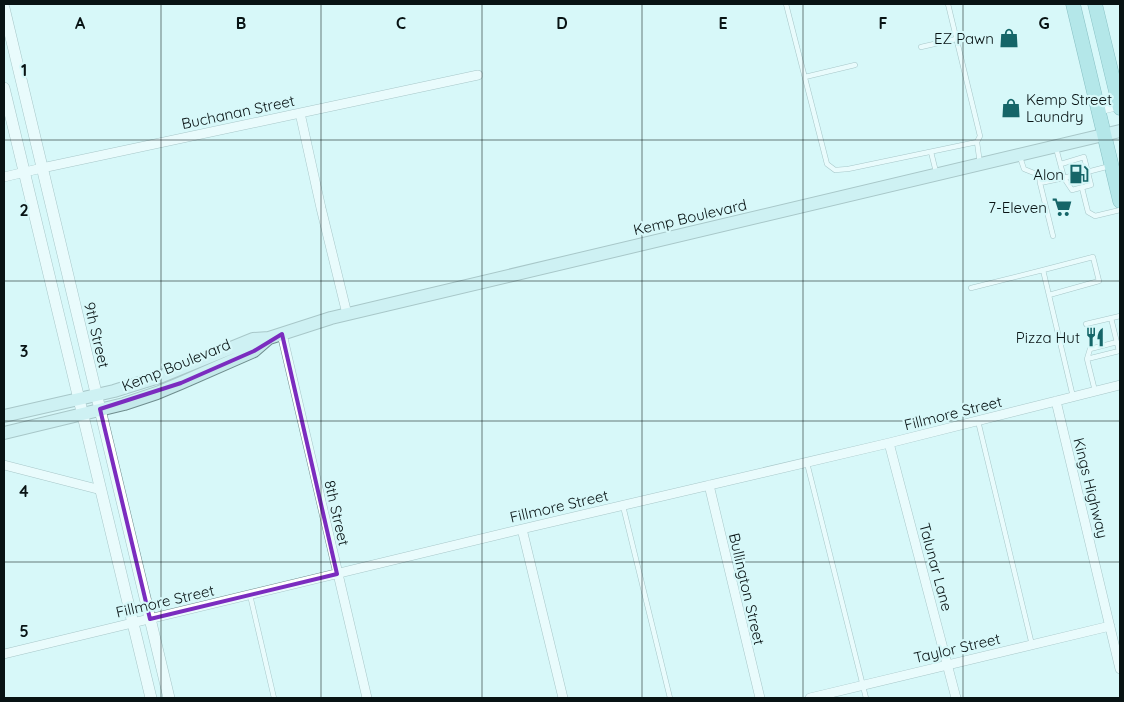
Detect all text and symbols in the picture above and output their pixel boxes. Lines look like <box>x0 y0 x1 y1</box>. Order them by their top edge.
text: A <box>75 13 86 33</box>
text: B <box>236 13 246 33</box>
text: C <box>396 13 406 33</box>
text: D <box>556 13 568 33</box>
text: E <box>718 13 728 33</box>
text: F <box>879 13 888 33</box>
text: G <box>1038 13 1050 33</box>
shop icon: EZ Pawn <box>998 27 1020 49</box>
place label: EZ Pawn <box>934 29 994 48</box>
text: 1 <box>21 60 27 80</box>
place label: Kemp Street Laundry <box>1026 90 1112 126</box>
street label: Buchanan Street <box>180 91 296 133</box>
shop icon: Kemp Street Laundry <box>1000 97 1022 119</box>
fuel station icon: Alon <box>1068 163 1090 185</box>
place label: Alon <box>1033 165 1064 184</box>
street label: Kemp Boulevard <box>631 195 749 239</box>
supermarket icon: 7-Eleven <box>1051 196 1073 218</box>
place label: 7-Eleven <box>988 198 1047 217</box>
text: 2 <box>19 200 29 220</box>
street label: 9th Street <box>80 300 114 370</box>
restaurant icon: Pizza Hut <box>1084 326 1106 348</box>
place label: Pizza Hut <box>1016 328 1080 347</box>
street label: Kemp Boulevard <box>119 335 233 395</box>
text: 3 <box>20 341 28 361</box>
street label: Fillmore Street <box>902 392 1004 434</box>
street label: Kings Highway <box>1069 436 1113 540</box>
street label: 8th Street <box>320 478 354 548</box>
text: 4 <box>19 481 29 501</box>
street label: Fillmore Street <box>508 485 610 527</box>
street label: Talunar Lane <box>915 521 957 613</box>
street label: Bullington Street <box>725 531 769 647</box>
street label: Fillmore Street <box>114 580 216 622</box>
text: 5 <box>19 621 29 641</box>
street label: Taylor Street <box>912 629 1002 667</box>

